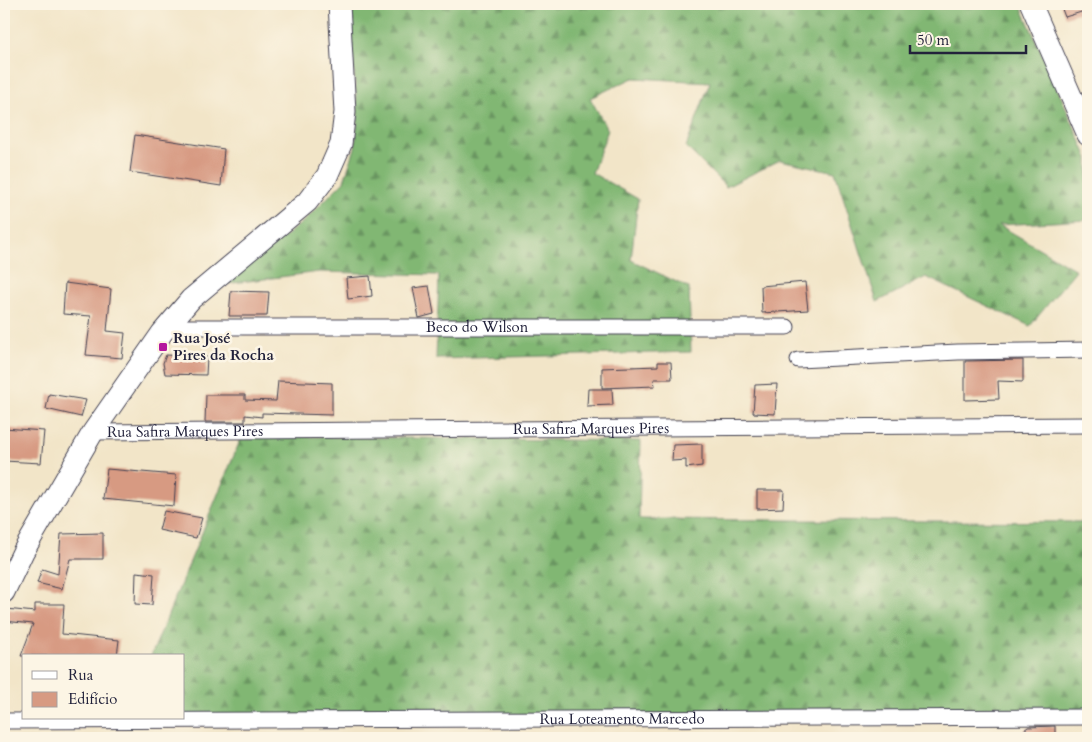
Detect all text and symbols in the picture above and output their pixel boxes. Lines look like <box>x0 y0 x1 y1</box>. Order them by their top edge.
scale bar <box>910 22 1026 54</box>
text: 50 m <box>917 30 949 50</box>
street label: Beco do Wilson <box>426 317 529 337</box>
place label: Rua José Pires da Rocha <box>173 328 274 365</box>
marker: Rua José Pires da Rocha <box>157 341 169 353</box>
street label: Rua Safira Marques Pires <box>513 418 669 439</box>
street label: Rua Safira Marques Pires <box>107 421 263 442</box>
legend <box>22 654 185 720</box>
text: Rua <box>68 665 94 685</box>
text: Edifício <box>68 689 117 709</box>
street label: Rua Loteamento Marcedo <box>539 708 705 729</box>

